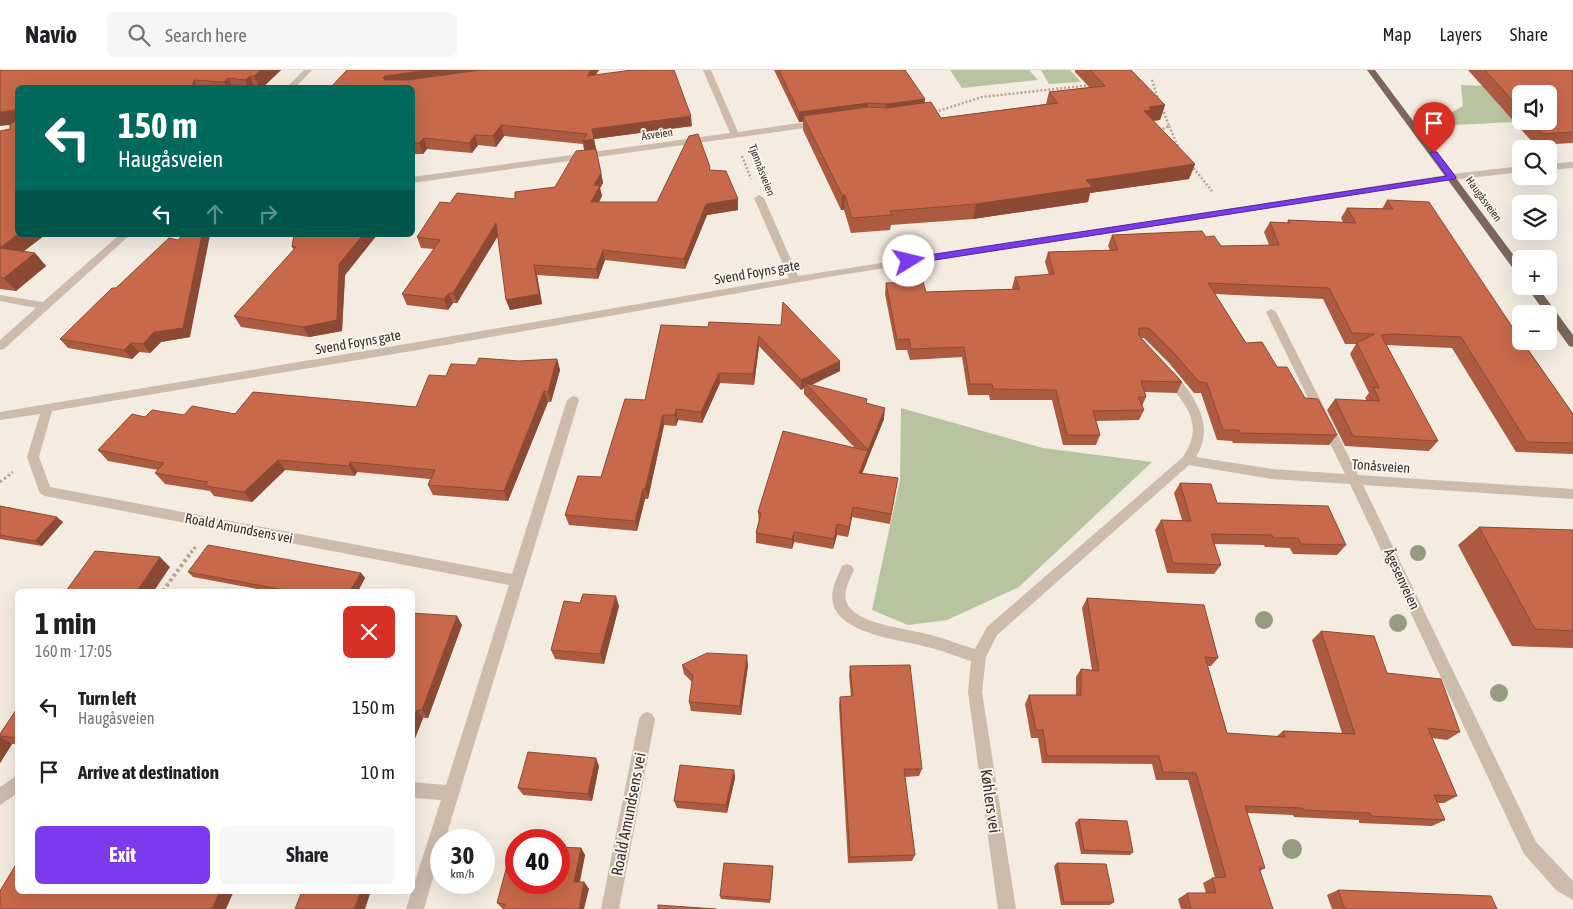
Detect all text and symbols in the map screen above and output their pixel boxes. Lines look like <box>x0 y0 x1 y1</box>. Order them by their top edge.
search box <box>107 12 457 57</box>
text: Navio <box>25 21 77 48</box>
icon: search <box>125 21 153 49</box>
text: Search here <box>165 24 247 46</box>
text: Map <box>1382 24 1411 45</box>
text: Layers <box>1439 24 1482 45</box>
text: Share <box>1510 24 1548 45</box>
map controls <box>1512 85 1557 350</box>
button: sound <box>1512 85 1557 130</box>
pin <box>1413 102 1455 153</box>
icon: left <box>35 105 100 170</box>
text: 150 m <box>118 105 197 145</box>
icon: arrive <box>1420 109 1448 137</box>
street label: Åsveien <box>640 125 673 142</box>
button: search <box>1512 140 1557 185</box>
street label: Tjønnåsveien <box>747 143 777 197</box>
text: Haugåsveien <box>118 146 223 172</box>
street label: Haugåsveien <box>1464 174 1504 224</box>
button: layers <box>1512 195 1557 240</box>
icon: left <box>148 200 176 228</box>
icon: ahead <box>201 200 229 228</box>
icon: right <box>254 200 282 228</box>
position arrow <box>882 234 934 286</box>
button: + <box>1512 250 1557 295</box>
street label: Svend Foyns gate <box>713 257 801 287</box>
button: − <box>1512 305 1557 350</box>
street label: Svend Foyns gate <box>314 327 402 357</box>
street label: Tonåsveien <box>1351 456 1411 476</box>
street label: Roald Amundsens vei <box>184 510 294 546</box>
street label: Ågesenveien <box>1381 546 1424 612</box>
text: 1 min <box>35 606 96 640</box>
button: close <box>343 606 395 658</box>
text: 160 m · 17:05 <box>35 642 112 660</box>
text: Turn left <box>78 687 136 709</box>
icon: left <box>35 693 63 721</box>
text: 150 m <box>352 696 395 718</box>
text: Haugåsveien <box>78 709 155 727</box>
street label: Roald Amundsens vei <box>607 751 649 877</box>
icon: arrive <box>35 758 63 786</box>
text: Arrive at destination <box>78 761 219 783</box>
text: 10 m <box>361 761 395 783</box>
street label: Køhlers vei <box>978 768 1004 834</box>
button: Exit <box>35 826 210 884</box>
button: Share <box>220 826 395 884</box>
speed limit sign: 40 <box>505 829 570 894</box>
text: 30 <box>451 841 474 869</box>
text: km/h <box>451 867 474 881</box>

